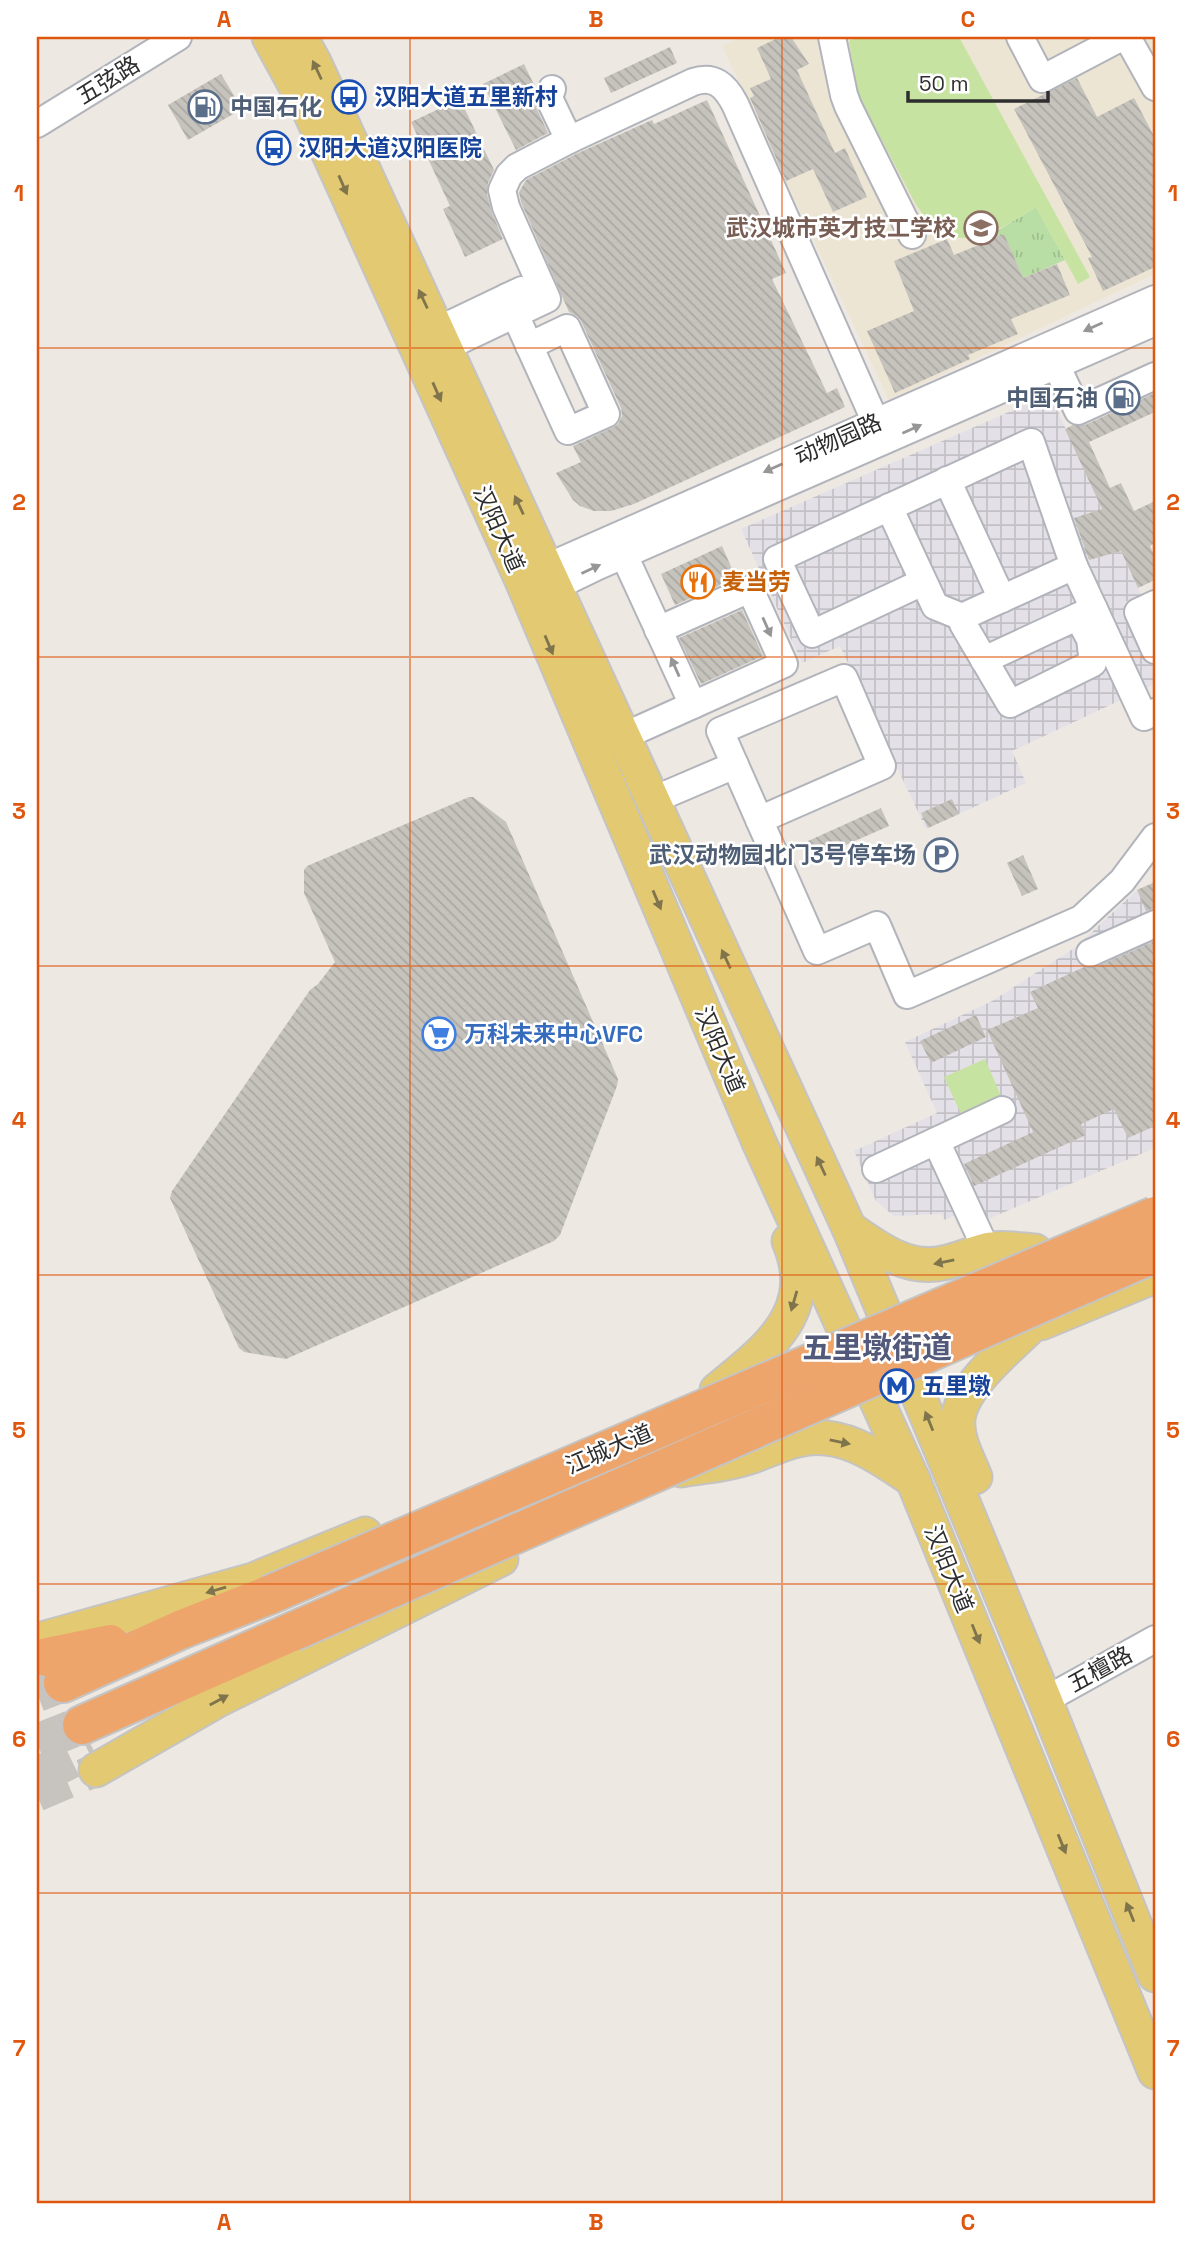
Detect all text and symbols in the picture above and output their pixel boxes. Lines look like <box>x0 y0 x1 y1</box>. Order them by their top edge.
text: A <box>217 4 232 34</box>
text: B <box>588 4 604 34</box>
text: C <box>961 4 975 34</box>
street label: 五弦路 <box>71 49 145 111</box>
one-way arrow <box>312 60 323 80</box>
scale bar <box>908 60 1048 104</box>
text: 50 m <box>919 70 969 97</box>
bus stop icon: 汉阳大道五里新村 <box>330 78 368 116</box>
place label: 汉阳大道五里新村 <box>374 82 558 112</box>
fuel station icon: 中国石化 <box>186 88 224 126</box>
place label: 中国石化 <box>230 92 322 122</box>
bus stop icon: 汉阳大道汉阳医院 <box>255 129 293 167</box>
place label: 汉阳大道汉阳医院 <box>298 133 482 163</box>
one-way arrow <box>337 175 349 195</box>
text: 1 <box>14 178 24 208</box>
text: 1 <box>1168 178 1178 208</box>
school or university icon: 武汉城市英才技工学校 <box>962 209 1000 247</box>
place label: 武汉城市英才技工学校 <box>726 213 956 243</box>
one-way arrow <box>417 289 429 309</box>
one-way arrow <box>1083 321 1103 333</box>
fuel station icon: 中国石油 <box>1104 379 1142 417</box>
one-way arrow <box>432 382 443 403</box>
place label: 中国石油 <box>1006 383 1098 413</box>
street label: 动物园路 <box>790 407 886 471</box>
one-way arrow <box>902 423 922 435</box>
one-way arrow <box>762 463 783 474</box>
street label: 汉阳大道 <box>467 481 531 577</box>
text: 2 <box>12 487 26 517</box>
text: 2 <box>1166 487 1180 517</box>
one-way arrow <box>513 495 525 515</box>
one-way arrow <box>581 563 601 575</box>
restaurant icon: 麦当劳 <box>679 563 717 601</box>
place label: 麦当劳 <box>722 567 791 597</box>
one-way arrow <box>761 617 773 637</box>
one-way arrow <box>544 635 555 656</box>
one-way arrow <box>669 657 681 677</box>
text: 3 <box>12 796 26 826</box>
text: 3 <box>1166 796 1180 826</box>
parking icon: 武汉动物园北门3号停车场 <box>922 836 960 874</box>
place label: 武汉动物园北门3号停车场 <box>649 840 916 870</box>
one-way arrow <box>651 890 663 910</box>
one-way arrow <box>720 949 732 969</box>
street label: 汉阳大道 <box>688 1002 752 1098</box>
supermarket icon: 万科未来中心VFC <box>420 1015 458 1053</box>
place label: 万科未来中心VFC <box>464 1019 643 1049</box>
text: 4 <box>12 1105 27 1135</box>
text: 4 <box>1166 1105 1181 1135</box>
one-way arrow <box>815 1155 826 1176</box>
one-way arrow <box>933 1257 955 1268</box>
one-way arrow <box>788 1291 798 1312</box>
district label: 五里墩街道 <box>802 1328 952 1367</box>
metro station icon: 五里墩 <box>878 1367 916 1405</box>
place label: 五里墩 <box>922 1371 991 1401</box>
one-way arrow <box>923 1411 935 1431</box>
text: 5 <box>12 1415 26 1445</box>
text: 5 <box>1166 1415 1180 1445</box>
street label: 江城大道 <box>561 1417 657 1481</box>
one-way arrow <box>829 1436 851 1447</box>
street label: 汉阳大道 <box>918 1521 980 1617</box>
one-way arrow <box>205 1585 227 1596</box>
one-way arrow <box>970 1624 981 1645</box>
street label: 五檀路 <box>1063 1639 1137 1699</box>
one-way arrow <box>209 1694 229 1705</box>
text: 6 <box>12 1724 26 1754</box>
text: 6 <box>1166 1724 1180 1754</box>
one-way arrow <box>1057 1834 1068 1855</box>
one-way arrow <box>1124 1901 1135 1922</box>
text: 7 <box>13 2033 26 2063</box>
text: 7 <box>1167 2033 1180 2063</box>
text: A <box>217 2207 232 2237</box>
text: B <box>588 2207 604 2237</box>
text: C <box>961 2207 975 2237</box>

